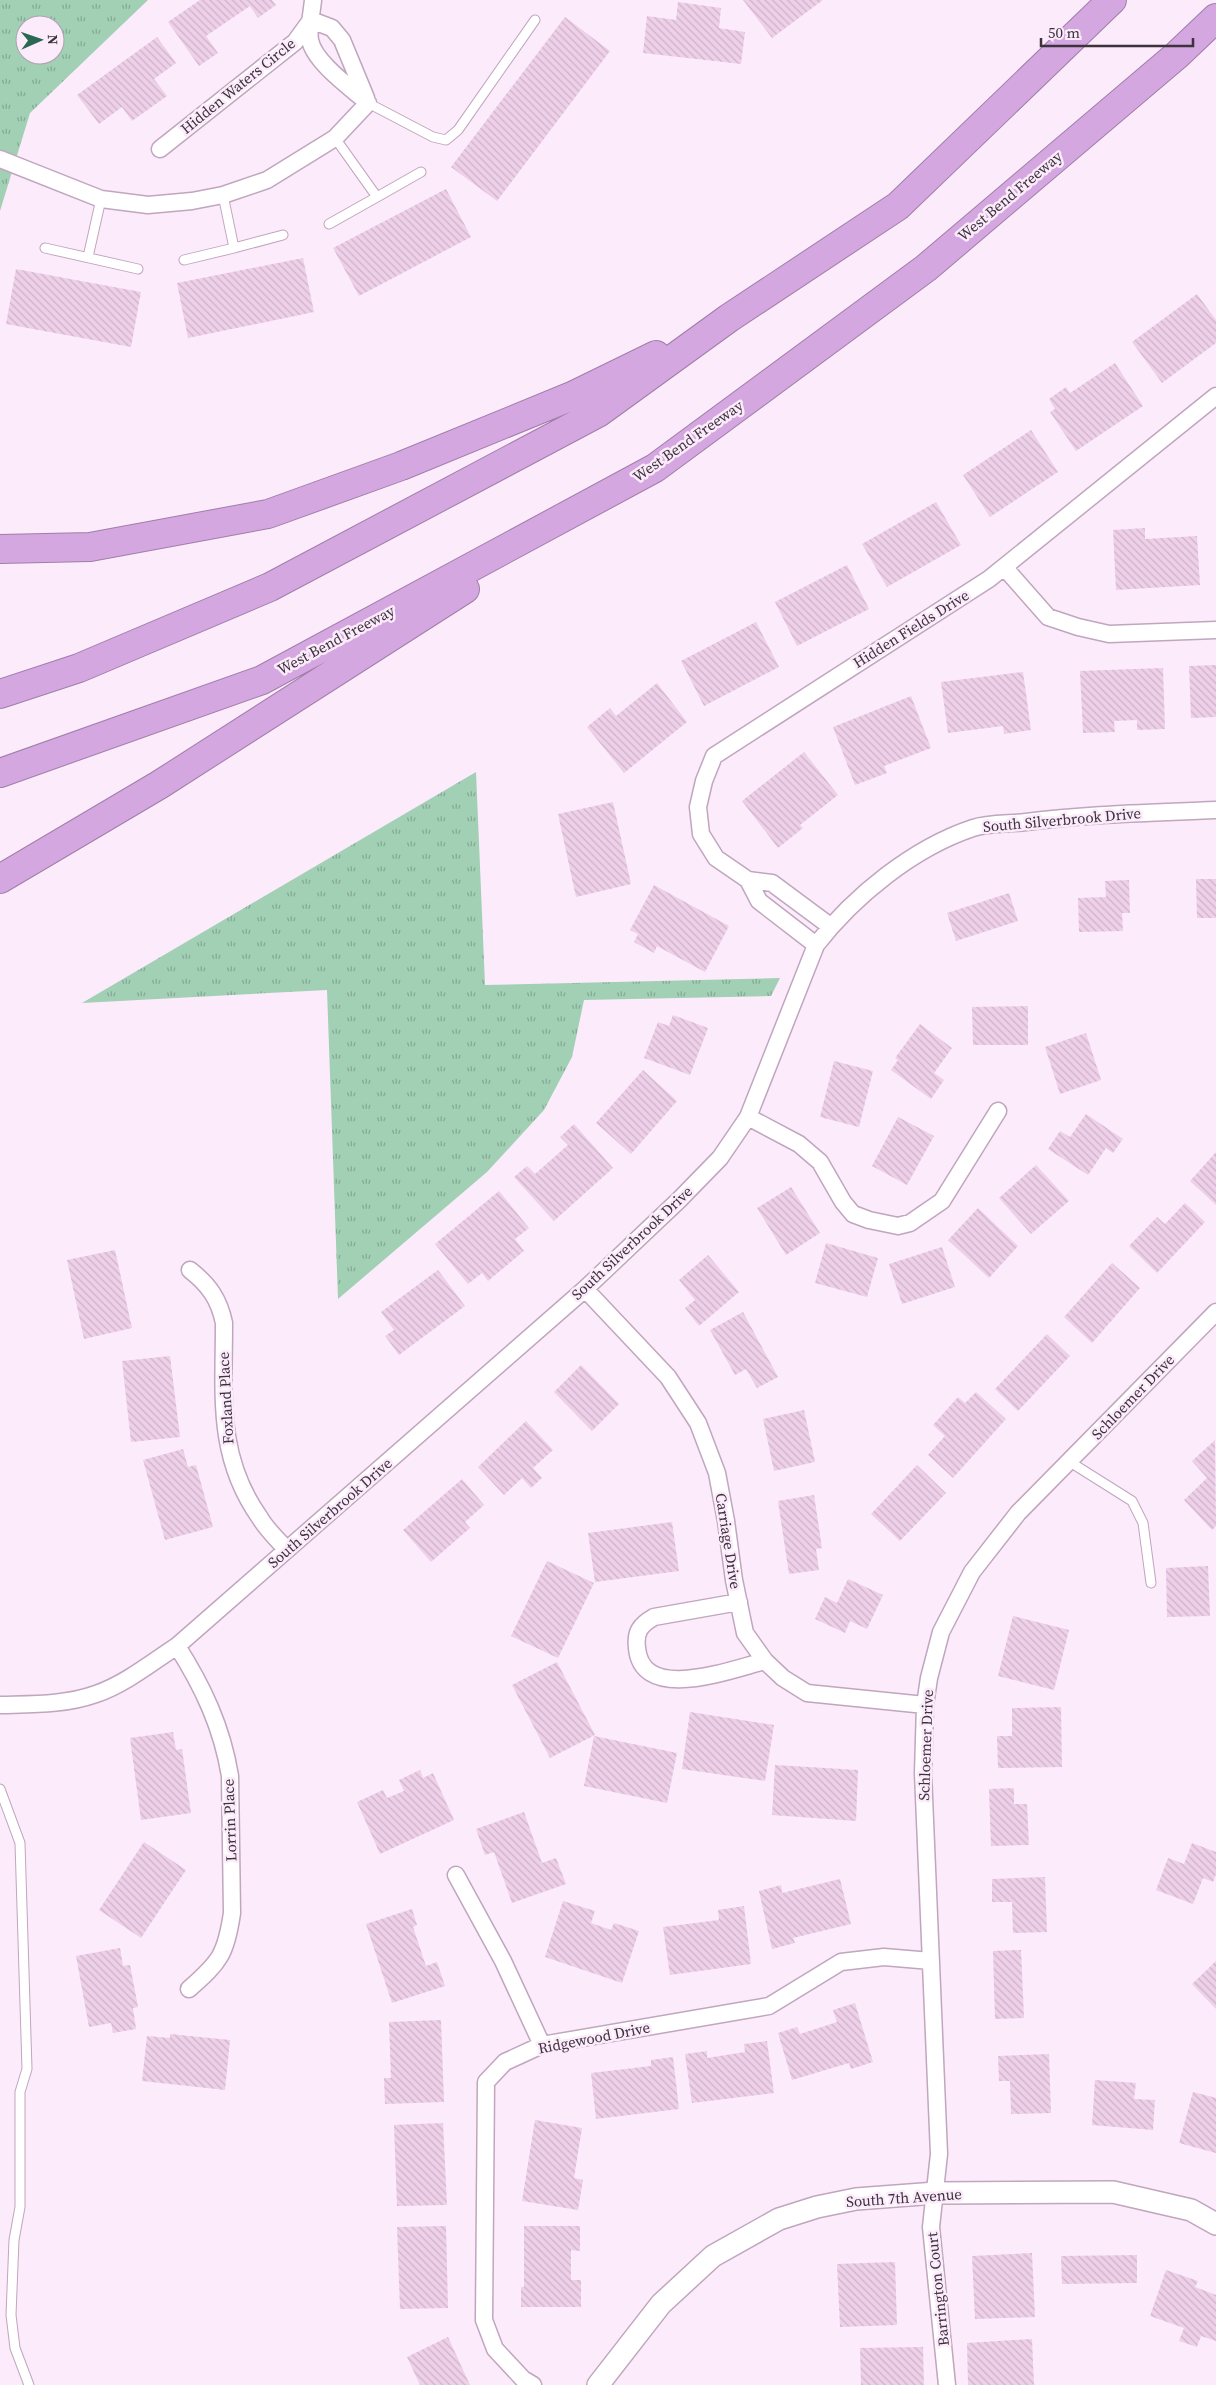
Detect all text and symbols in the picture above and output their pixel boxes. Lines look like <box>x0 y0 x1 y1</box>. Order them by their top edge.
north arrow <box>15 15 65 65</box>
scale bar <box>1041 15 1194 47</box>
text: 50 m <box>1048 22 1080 43</box>
street label: Hidden Waters Circle <box>176 32 300 139</box>
text: N <box>43 34 63 45</box>
street label: West Bend Freeway <box>953 146 1067 245</box>
street label: West Bend Freeway <box>628 394 747 487</box>
street label: Hidden Fields Drive <box>849 584 973 673</box>
street label: West Bend Freeway <box>273 600 398 679</box>
street label: South Silverbrook Drive <box>982 802 1142 837</box>
street label: South Silverbrook Drive <box>567 1181 697 1304</box>
street label: Schloemer Drive <box>1086 1349 1179 1444</box>
street label: Foxland Place <box>213 1351 238 1445</box>
street label: South Silverbrook Drive <box>263 1452 397 1573</box>
street label: Carriage Drive <box>711 1492 746 1591</box>
street label: Schloemer Drive <box>913 1689 938 1801</box>
street label: Lorrin Place <box>218 1778 241 1862</box>
street label: Ridgewood Drive <box>536 2016 652 2059</box>
street label: South 7th Avenue <box>845 2183 963 2212</box>
street label: Barrington Court <box>921 2231 954 2347</box>

